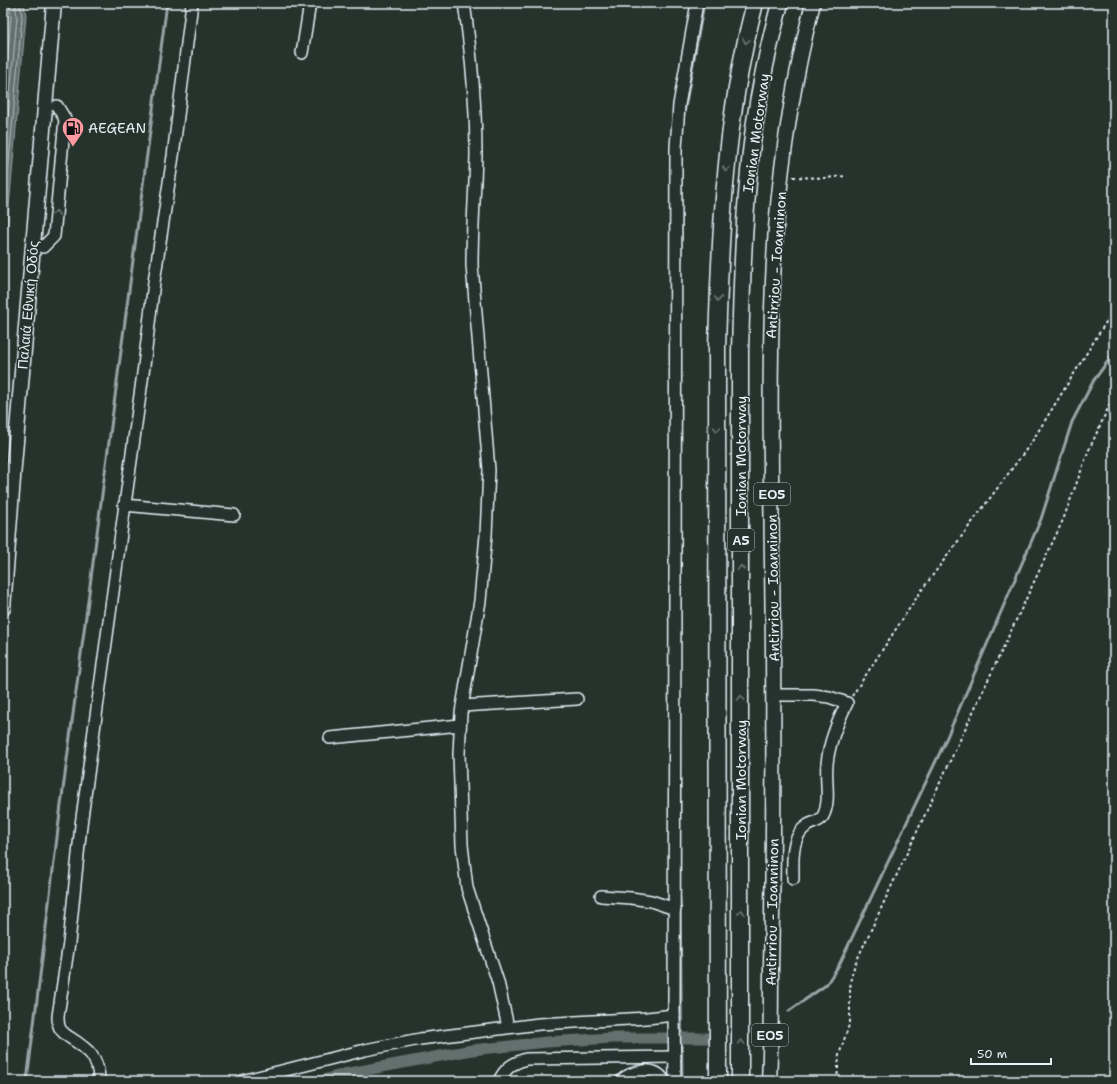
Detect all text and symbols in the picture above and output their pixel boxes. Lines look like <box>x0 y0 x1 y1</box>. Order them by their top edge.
one-way arrow <box>743 38 751 44</box>
street label: Ionian Motorway <box>739 72 773 194</box>
fuel station icon: AEGEAN <box>60 115 86 148</box>
place label: AEGEAN <box>88 119 146 137</box>
one-way arrow <box>722 166 731 172</box>
street label: Antirriou - Ioanninon <box>762 190 790 339</box>
one-way arrow <box>52 210 61 216</box>
street label: Παλαιά Εθνική Οδός <box>13 240 43 370</box>
one-way arrow <box>714 296 722 302</box>
street label: Ionian Motorway <box>732 396 750 516</box>
one-way arrow <box>713 426 721 432</box>
road number: ΕΟ5 <box>754 483 790 505</box>
street label: Antirriou - Ioanninon <box>763 514 783 662</box>
road number: Α5 <box>728 529 754 551</box>
one-way arrow <box>737 565 745 571</box>
one-way arrow <box>737 695 745 701</box>
street label: Ionian Motorway <box>732 720 750 840</box>
street label: Antirriou - Ioanninon <box>762 838 782 986</box>
one-way arrow <box>737 909 745 915</box>
road number: ΕΟ5 <box>752 1024 788 1046</box>
one-way arrow <box>737 1039 745 1045</box>
scale bar <box>971 1040 1051 1066</box>
text: 50 m <box>977 1046 1007 1062</box>

